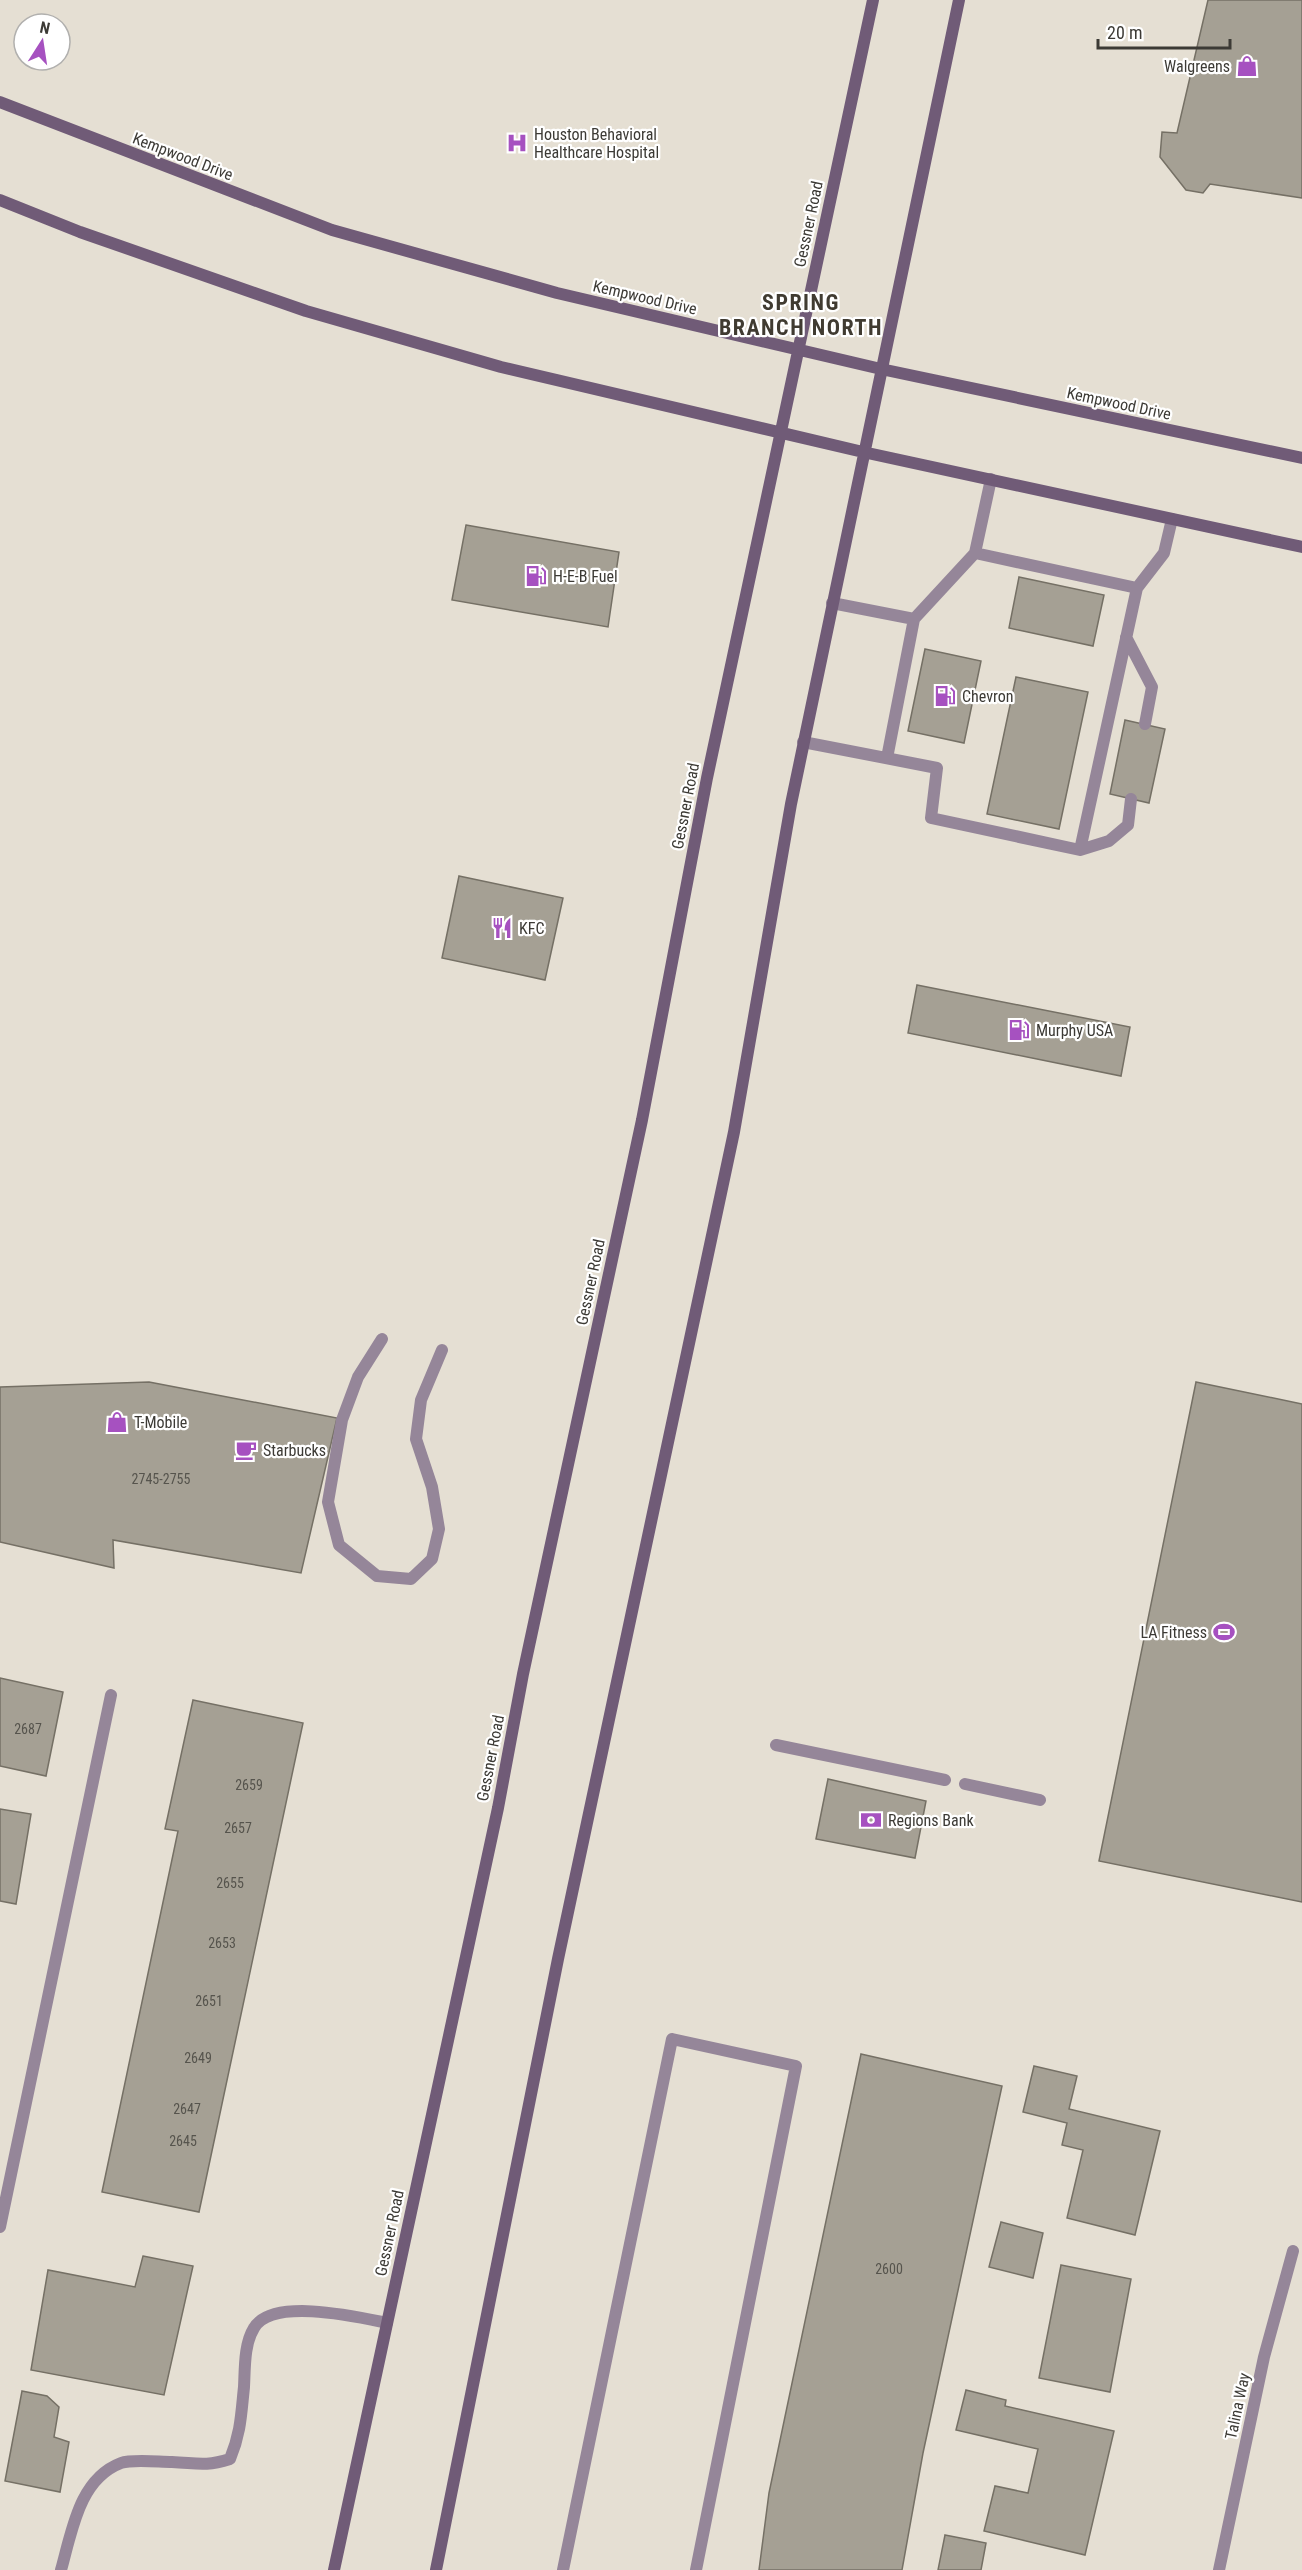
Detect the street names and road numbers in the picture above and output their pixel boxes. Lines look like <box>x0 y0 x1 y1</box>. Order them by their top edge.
street label: Kempwood Drive <box>130 129 236 184</box>
street label: Gessner Road <box>790 179 827 269</box>
street label: Kempwood Drive <box>591 276 699 319</box>
street label: Kempwood Drive <box>1065 383 1173 424</box>
street label: Gessner Road <box>668 761 703 851</box>
street label: Gessner Road <box>572 1237 609 1327</box>
street label: Gessner Road <box>473 1713 508 1803</box>
street label: Gessner Road <box>371 2188 408 2278</box>
street label: Talina Way <box>1221 2371 1254 2441</box>

